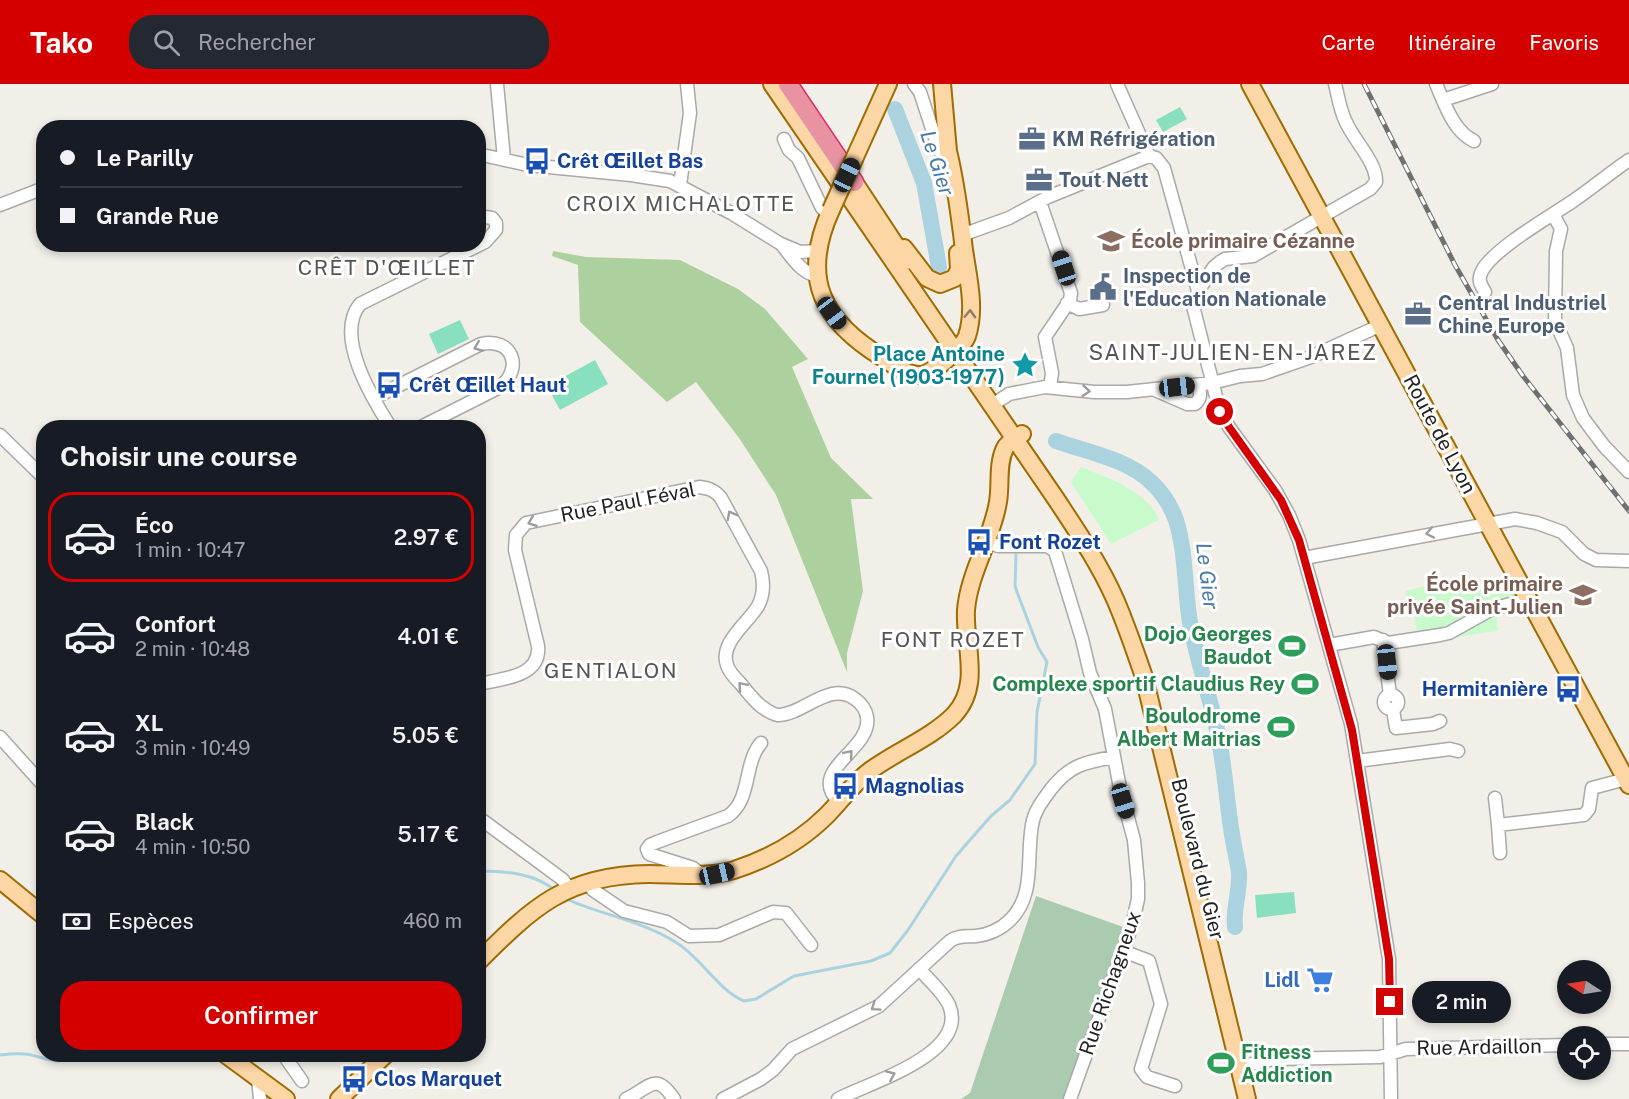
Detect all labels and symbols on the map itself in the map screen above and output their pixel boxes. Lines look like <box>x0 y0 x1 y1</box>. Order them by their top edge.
office icon: KM Réfrigération <box>1017 124 1047 154</box>
water label: Le Gier <box>915 127 960 200</box>
place label: KM Réfrigération <box>1052 127 1215 151</box>
bus stop icon: Crêt Œillet Bas <box>522 146 552 176</box>
place label: Crêt Œillet Bas <box>557 149 703 173</box>
car <box>831 155 863 195</box>
office icon: Tout Nett <box>1024 165 1054 195</box>
place label: Tout Nett <box>1059 168 1149 192</box>
district label: CROIX MICHALOTTE <box>566 191 796 216</box>
school or university icon: École primaire Cézanne <box>1096 226 1126 256</box>
place label: École primaire Cézanne <box>1131 228 1355 253</box>
car <box>1050 248 1078 288</box>
district label: CRÊT D'ŒILLET <box>298 255 476 280</box>
place label: Inspection de l'Education Nationale <box>1123 264 1327 311</box>
public building icon: Inspection de l'Education Nationale <box>1088 272 1118 302</box>
place label: Central Industriel Chine Europe <box>1438 291 1607 338</box>
car <box>814 293 850 333</box>
office icon: Central Industriel Chine Europe <box>1403 299 1433 329</box>
one-way arrow <box>963 309 976 318</box>
district label: SAINT-JULIEN-EN-JAREZ <box>1088 339 1378 365</box>
one-way arrow <box>473 340 484 352</box>
place label: Place Antoine Fournel (1903-1977) <box>812 342 1005 389</box>
place icon: Place Antoine Fournel (1903-1977) <box>1010 350 1040 380</box>
bus stop icon: Crêt Œillet Haut <box>374 370 404 400</box>
street label: Route de Lyon <box>1399 370 1481 498</box>
place label: Crêt Œillet Haut <box>409 373 567 397</box>
car <box>1158 376 1196 398</box>
one-way arrow <box>1081 384 1090 397</box>
route start <box>1206 398 1233 425</box>
street label: Rue Paul Féval <box>558 477 698 527</box>
one-way arrow <box>727 511 738 521</box>
one-way arrow <box>528 515 539 527</box>
one-way arrow <box>1426 526 1436 539</box>
bus stop icon: Font Rozet <box>964 527 994 557</box>
place label: Font Rozet <box>999 530 1101 554</box>
water label: Le Gier <box>1191 541 1224 612</box>
place label: École primaire privée Saint-Julien <box>1387 571 1563 619</box>
school or university icon: École primaire privée Saint-Julien <box>1568 580 1598 610</box>
place label: Dojo Georges Baudot <box>1144 622 1272 669</box>
district label: FONT ROZET <box>881 627 1025 652</box>
sports icon: Dojo Georges Baudot <box>1277 631 1307 661</box>
car <box>1376 643 1398 681</box>
district label: GENTIALON <box>544 658 678 683</box>
sports icon: Complexe sportif Claudius Rey <box>1290 669 1320 699</box>
place label: Complexe sportif Claudius Rey <box>992 672 1285 696</box>
bus stop icon: Hermitanière <box>1553 674 1583 704</box>
place label: Hermitanière <box>1422 677 1548 701</box>
one-way arrow <box>738 682 749 692</box>
place label: Boulodrome Albert Maitrias <box>1117 704 1261 751</box>
sports icon: Boulodrome Albert Maitrias <box>1266 712 1296 742</box>
one-way arrow <box>841 750 852 761</box>
bus stop icon: Magnolias <box>830 771 860 801</box>
place label: Magnolias <box>865 774 964 798</box>
street label: Boulevard du Gier <box>1166 776 1230 942</box>
car <box>1109 781 1137 821</box>
car <box>697 861 737 887</box>
street label: Rue Richagneux <box>1074 908 1146 1058</box>
north arrow <box>1557 960 1611 1014</box>
supermarket icon: Lidl <box>1305 965 1335 995</box>
place label: Lidl <box>1264 968 1300 992</box>
callout: 2 min <box>1411 981 1510 1023</box>
route end <box>1376 988 1403 1015</box>
one-way arrow <box>871 1000 881 1012</box>
street label: Rue Ardaillon <box>1416 1034 1542 1060</box>
place label: Fitness Addiction <box>1241 1040 1333 1087</box>
sports icon: Fitness Addiction <box>1206 1048 1236 1078</box>
bus stop icon: Clos Marquet <box>339 1064 369 1094</box>
place label: Clos Marquet <box>374 1067 502 1091</box>
one-way arrow <box>885 1071 896 1083</box>

